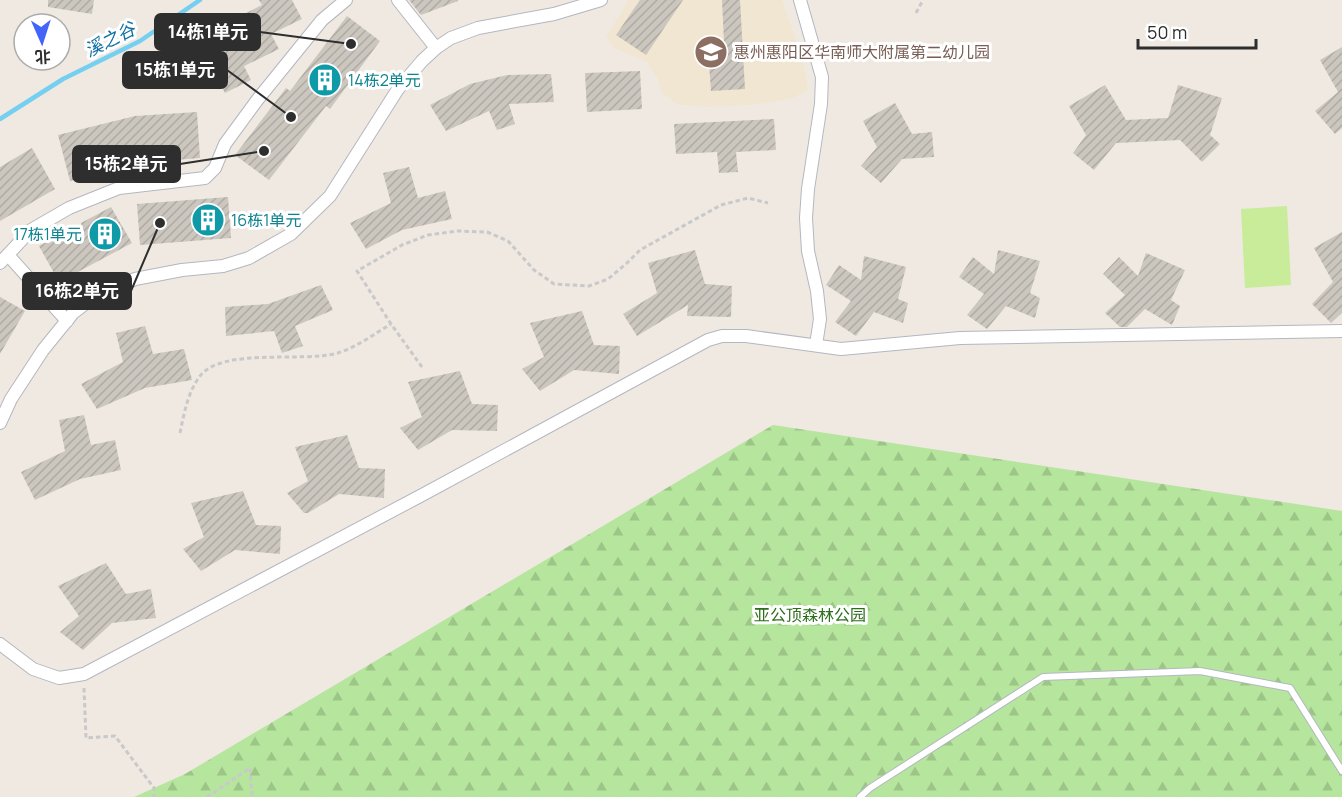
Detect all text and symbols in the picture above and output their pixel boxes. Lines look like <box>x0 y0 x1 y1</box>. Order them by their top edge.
north arrow <box>12 12 72 72</box>
scale bar <box>1138 12 1256 50</box>
callout: 14栋1单元 <box>155 14 260 50</box>
water label: 溪之谷 <box>80 15 141 62</box>
text: 14栋1单元 <box>168 19 248 43</box>
text: 50 m <box>1147 20 1187 44</box>
school or university icon: 惠州惠阳区华南师大附属第二幼儿园 <box>693 34 729 70</box>
place label: 惠州惠阳区华南师大附属第二幼儿园 <box>734 41 990 63</box>
text: 北 <box>34 46 51 68</box>
callout: 15栋1单元 <box>123 52 227 88</box>
text: 15栋1单元 <box>135 57 215 81</box>
building icon: 14栋2单元 <box>307 62 343 98</box>
place label: 14栋2单元 <box>348 69 421 91</box>
callout: 15栋2单元 <box>73 146 180 182</box>
text: 15栋2单元 <box>84 151 168 175</box>
building icon: 16栋1单元 <box>190 202 226 238</box>
place label: 16栋1单元 <box>231 209 301 231</box>
building icon: 17栋1单元 <box>87 216 123 252</box>
place label: 17栋1单元 <box>13 223 82 245</box>
callout: 16栋2单元 <box>23 273 131 309</box>
text: 16栋2单元 <box>35 278 119 302</box>
park label: 亚公顶森林公园 <box>754 604 866 626</box>

